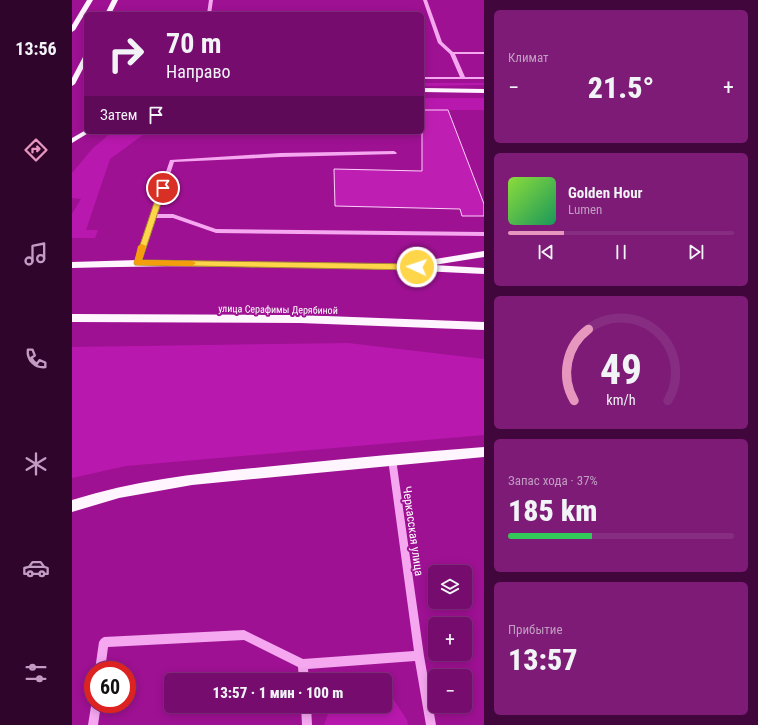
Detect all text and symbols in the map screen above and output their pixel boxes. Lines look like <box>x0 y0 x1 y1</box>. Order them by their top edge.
text: 70 m <box>166 27 222 60</box>
icon: right <box>100 28 152 80</box>
text: 13:56 <box>15 38 57 59</box>
text: Климат <box>508 50 549 65</box>
text: Направо <box>166 61 231 82</box>
text: 21.5° <box>588 70 654 105</box>
text: − <box>508 75 519 100</box>
text: + <box>723 75 734 100</box>
icon: arrive <box>145 104 167 126</box>
text: Затем <box>100 106 137 124</box>
icon: directions <box>22 136 50 164</box>
pin <box>146 171 180 205</box>
icon: arrive <box>152 177 174 199</box>
text: Golden Hour <box>568 184 643 202</box>
text: Lumen <box>568 202 602 217</box>
icon: music <box>22 240 50 268</box>
icon: previous <box>535 241 557 263</box>
icon: pause <box>610 241 632 263</box>
icon: next <box>685 241 707 263</box>
position arrow <box>396 246 438 288</box>
street label: улица Серафимы Дерябиной <box>218 303 338 316</box>
text: 49 <box>600 344 642 393</box>
icon: phone <box>22 345 50 373</box>
text: km/h <box>606 391 636 407</box>
icon: climate <box>22 450 50 478</box>
text: Запас хода · 37% <box>508 473 598 488</box>
street label: Черкасская улица <box>400 485 426 577</box>
text: 185 km <box>508 493 597 528</box>
icon: car <box>22 554 50 582</box>
map controls <box>428 565 472 713</box>
button: layers <box>428 565 472 609</box>
button: + <box>428 617 472 661</box>
text: Прибытие <box>508 622 563 637</box>
text: 13:57 <box>508 642 577 677</box>
icon: filters <box>22 659 50 687</box>
speed limit sign: 60 <box>84 661 136 713</box>
button: − <box>428 669 472 713</box>
text: 13:57 · 1 мин · 100 m <box>213 684 343 702</box>

